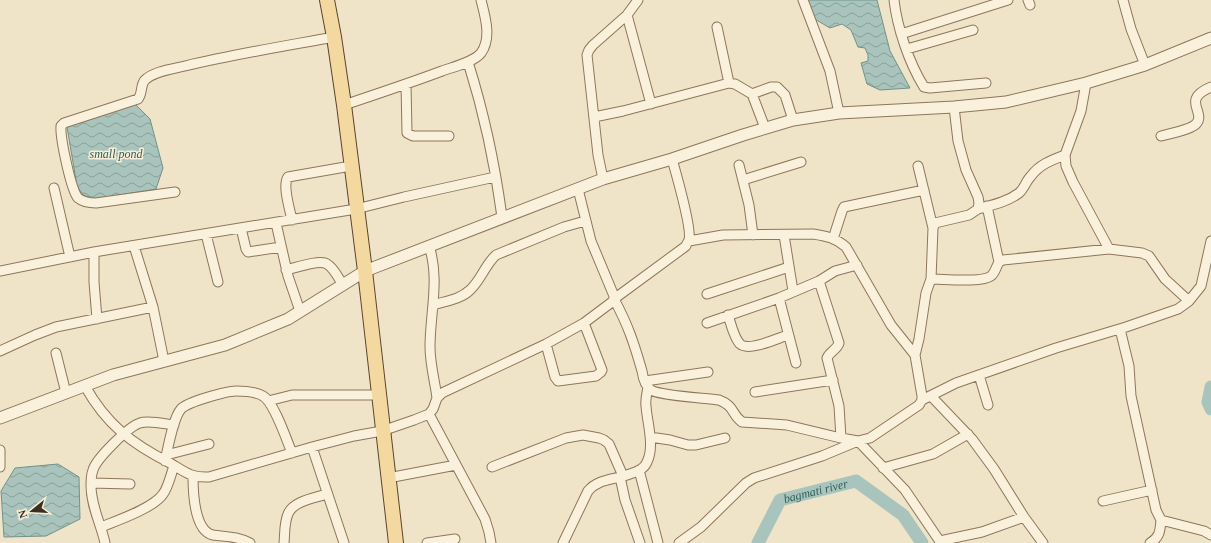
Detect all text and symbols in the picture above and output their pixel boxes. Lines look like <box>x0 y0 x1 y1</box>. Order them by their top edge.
water label: small pond <box>89 147 143 161</box>
water label: bagmati river <box>782 476 849 506</box>
north arrow <box>12 491 52 531</box>
text: N <box>16 508 29 520</box>

